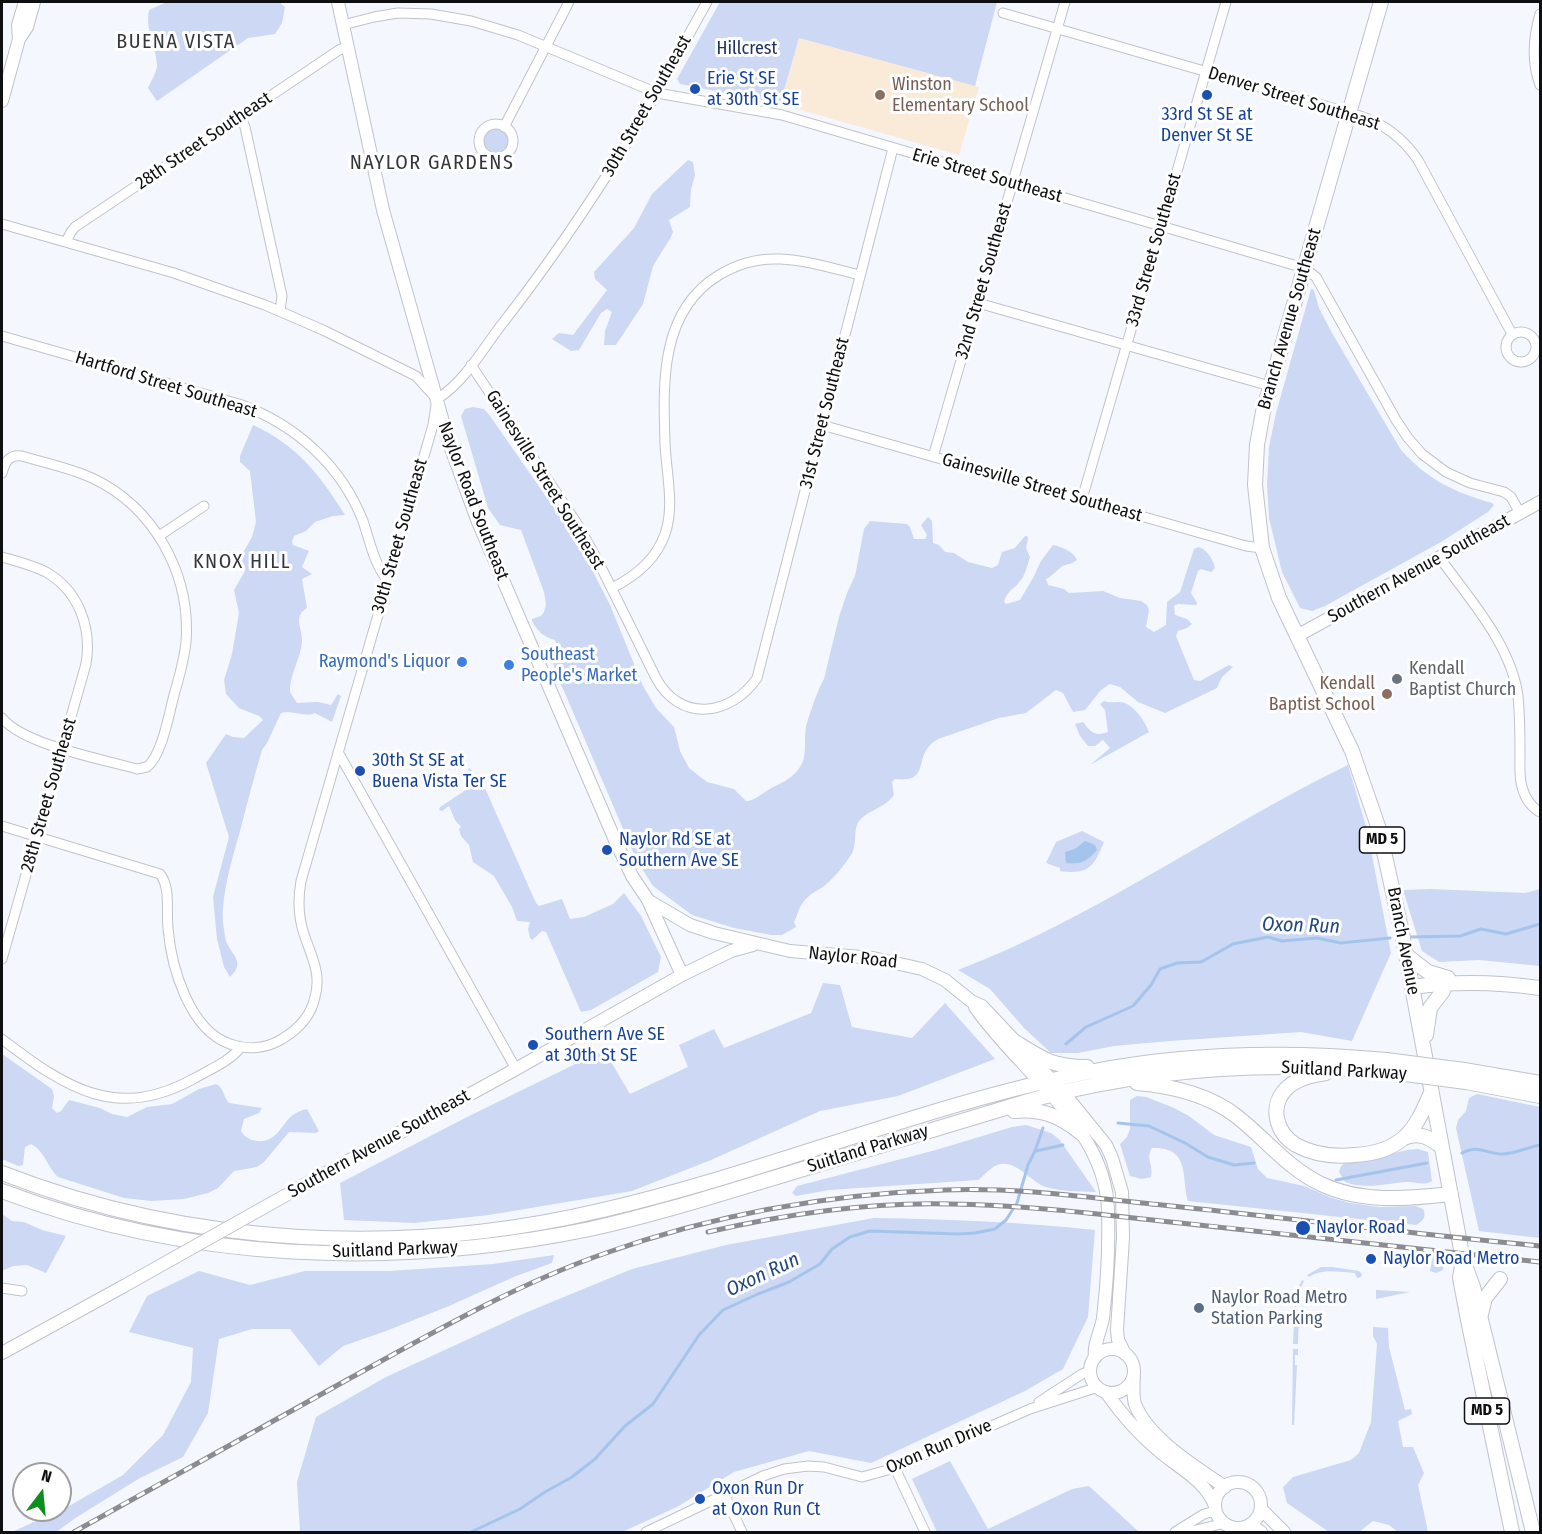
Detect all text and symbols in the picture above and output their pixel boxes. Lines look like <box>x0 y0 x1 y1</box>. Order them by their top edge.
district label: BUENA VISTA <box>116 30 236 54</box>
street label: 30th Street Southeast <box>598 31 696 181</box>
park label: Hillcrest <box>717 38 777 60</box>
street label: Denver Street Southeast <box>1205 63 1383 135</box>
place label: Erie St SE at 30th St SE <box>707 68 799 110</box>
place label: Winston Elementary School <box>892 74 1029 116</box>
marker: Erie St SE at 30th St SE <box>688 82 702 96</box>
street label: 28th Street Southeast <box>132 88 276 194</box>
marker: Winston Elementary School <box>873 88 887 102</box>
marker: 33rd St SE at Denver St SE <box>1200 88 1214 102</box>
place label: 33rd St SE at Denver St SE <box>1161 104 1253 146</box>
street label: Erie Street Southeast <box>910 144 1064 208</box>
district label: NAYLOR GARDENS <box>350 151 514 175</box>
street label: 33rd Street Southeast <box>1122 171 1186 329</box>
street label: 32nd Street Southeast <box>951 200 1017 362</box>
street label: Branch Avenue Southeast <box>1254 226 1326 412</box>
street label: 31st Street Southeast <box>796 335 854 491</box>
street label: Hartford Street Southeast <box>72 347 260 423</box>
street label: Gainesville Street Southeast <box>481 386 609 574</box>
street label: Naylor Road Southeast <box>433 419 513 583</box>
street label: Gainesville Street Southeast <box>939 449 1145 527</box>
street label: 30th Street Southeast <box>368 456 432 616</box>
street label: Southern Avenue Southeast <box>1324 510 1514 628</box>
district label: KNOX HILL <box>193 550 291 574</box>
place label: Southeast People's Market <box>521 644 637 686</box>
place label: Raymond's Liquor <box>319 651 450 673</box>
marker: Raymond's Liquor <box>455 655 469 669</box>
marker: Southeast People's Market <box>502 658 516 672</box>
place label: Kendall Baptist Church <box>1409 658 1516 700</box>
marker: Kendall Baptist Church <box>1390 672 1404 686</box>
place label: Kendall Baptist School <box>1269 673 1375 716</box>
marker: Kendall Baptist School <box>1380 687 1394 701</box>
street label: 28th Street Southeast <box>17 716 81 874</box>
place label: 30th St SE at Buena Vista Ter SE <box>372 750 507 792</box>
marker: 30th St SE at Buena Vista Ter SE <box>353 764 367 778</box>
road number: MD 5 <box>1360 827 1404 853</box>
place label: Naylor Rd SE at Southern Ave SE <box>619 829 739 872</box>
marker: Naylor Rd SE at Southern Ave SE <box>600 843 614 857</box>
street label: Branch Avenue <box>1382 885 1424 997</box>
water label: Oxon Run <box>1262 913 1340 939</box>
street label: Naylor Road <box>807 943 899 973</box>
place label: Southern Ave SE at 30th St SE <box>545 1024 665 1066</box>
marker: Southern Ave SE at 30th St SE <box>526 1038 540 1052</box>
street label: Suitland Parkway <box>1281 1057 1407 1085</box>
street label: Southern Avenue Southeast <box>284 1085 474 1203</box>
street label: Suitland Parkway <box>805 1120 931 1178</box>
place label: Naylor Road <box>1316 1217 1405 1239</box>
marker: Naylor Road <box>1294 1219 1312 1237</box>
street label: Suitland Parkway <box>332 1237 458 1263</box>
water label: Oxon Run <box>723 1248 803 1302</box>
place label: Naylor Road Metro <box>1383 1248 1520 1270</box>
marker: Naylor Road Metro <box>1364 1252 1378 1266</box>
place label: Naylor Road Metro Station Parking <box>1211 1287 1348 1330</box>
marker: Naylor Road Metro Station Parking <box>1192 1301 1206 1315</box>
road number: MD 5 <box>1464 1398 1510 1424</box>
street label: Oxon Run Drive <box>883 1415 995 1479</box>
north arrow <box>12 1462 72 1522</box>
text: N <box>39 1466 54 1487</box>
place label: Oxon Run Dr at Oxon Run Ct <box>712 1478 820 1520</box>
marker: Oxon Run Dr at Oxon Run Ct <box>693 1492 707 1506</box>

